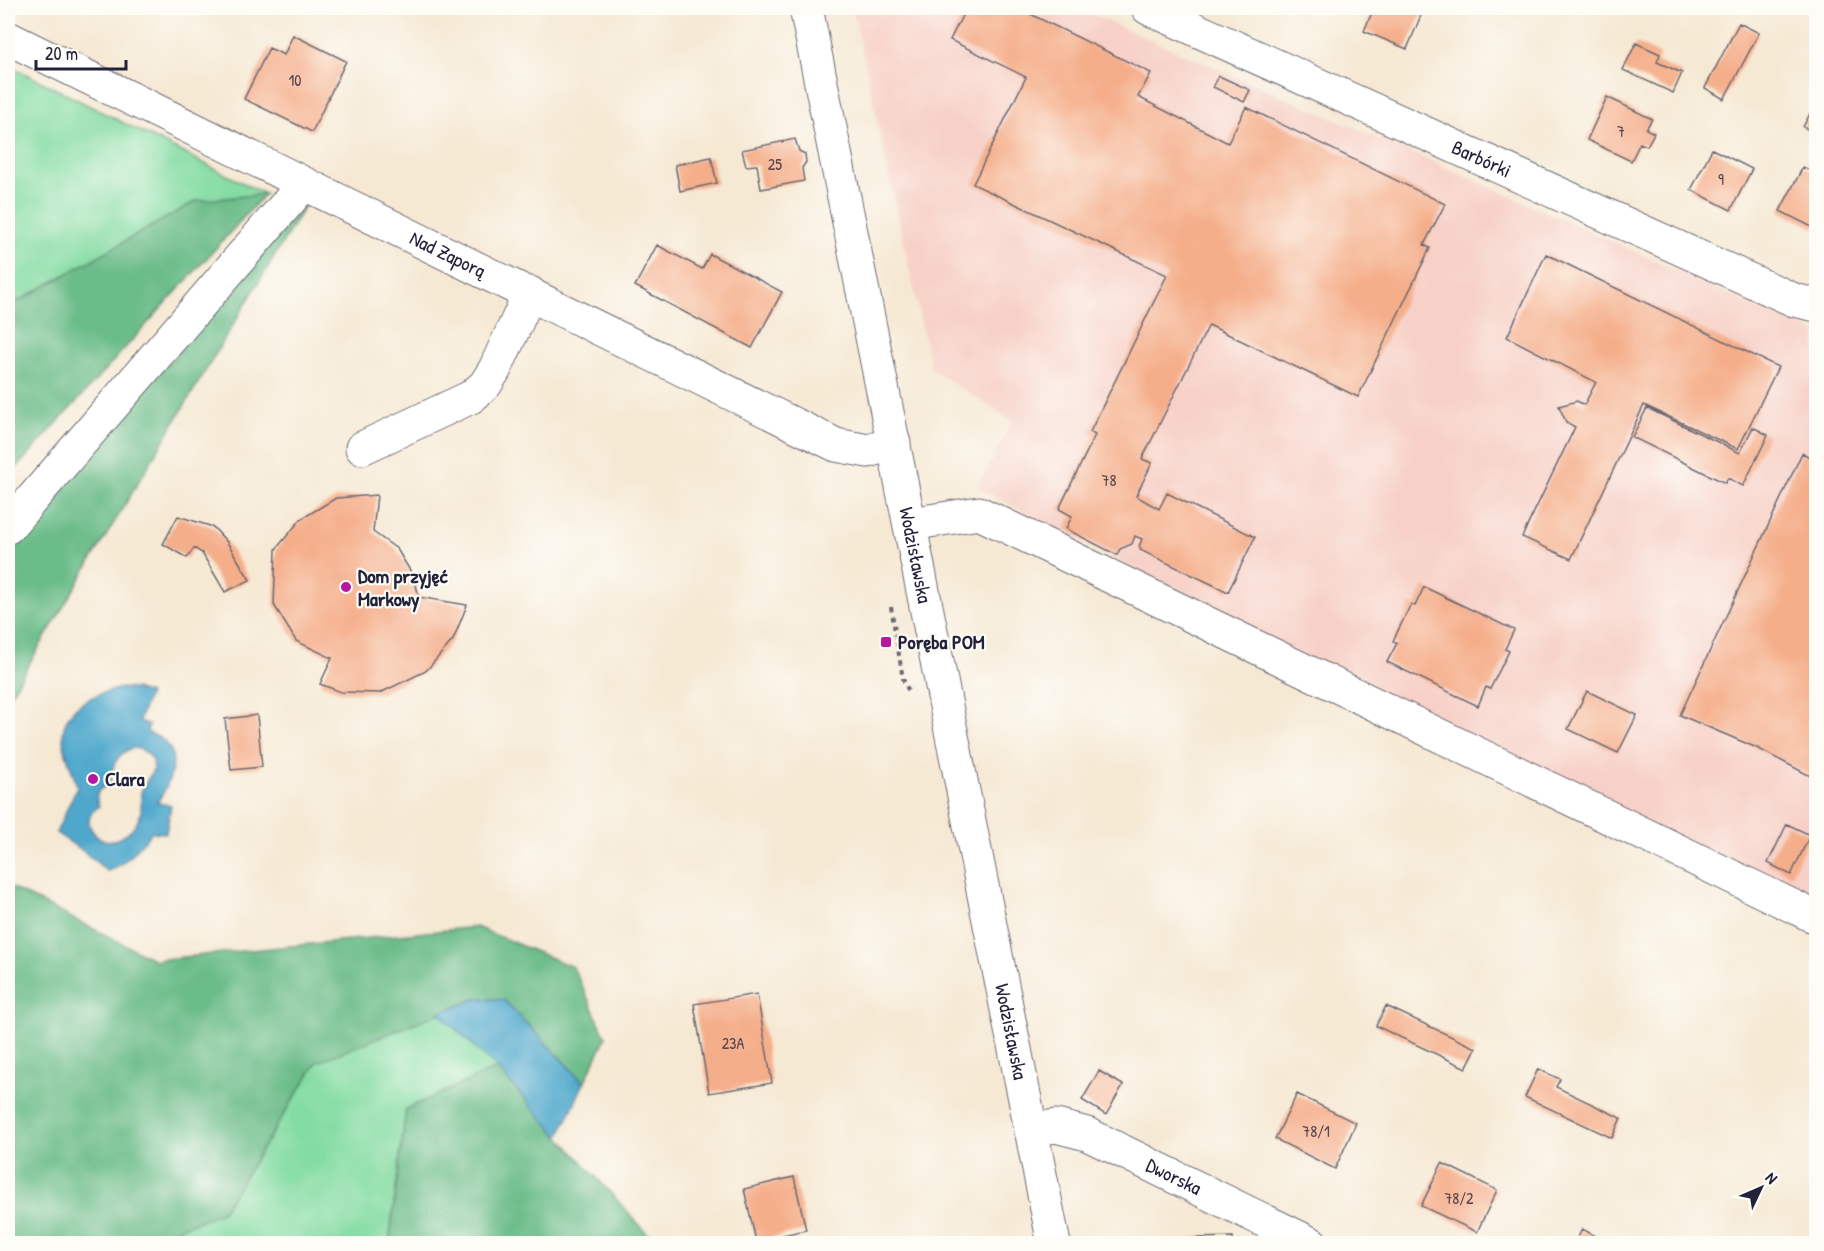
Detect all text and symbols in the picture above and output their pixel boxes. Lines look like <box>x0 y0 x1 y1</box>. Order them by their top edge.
scale bar <box>36 33 126 71</box>
text: 20 m <box>45 41 78 66</box>
house number: 10 <box>289 69 301 91</box>
house number: 7 <box>1617 120 1625 142</box>
street label: Barbórki <box>1448 133 1516 183</box>
house number: 25 <box>768 153 782 175</box>
house number: 9 <box>1718 168 1724 190</box>
street label: Nad Zaporą <box>406 224 491 284</box>
house number: 78 <box>1102 469 1116 491</box>
street label: Wodzisławska <box>893 505 939 606</box>
place label: Dom przyjęć Markowy <box>358 562 449 613</box>
marker: Dom przyjęć Markowy <box>339 580 353 594</box>
place label: Poręba POM <box>898 628 985 655</box>
marker: Poręba POM <box>879 635 893 649</box>
place label: Clara <box>105 765 145 792</box>
marker: Clara <box>86 772 100 786</box>
street label: Wodzisławska <box>989 981 1035 1082</box>
house number: 23A <box>722 1032 744 1054</box>
house number: 78/1 <box>1302 1120 1330 1142</box>
street label: Dworska <box>1142 1151 1206 1201</box>
north arrow <box>1731 1158 1791 1218</box>
text: N <box>1761 1167 1783 1189</box>
house number: 78/2 <box>1444 1187 1474 1209</box>

